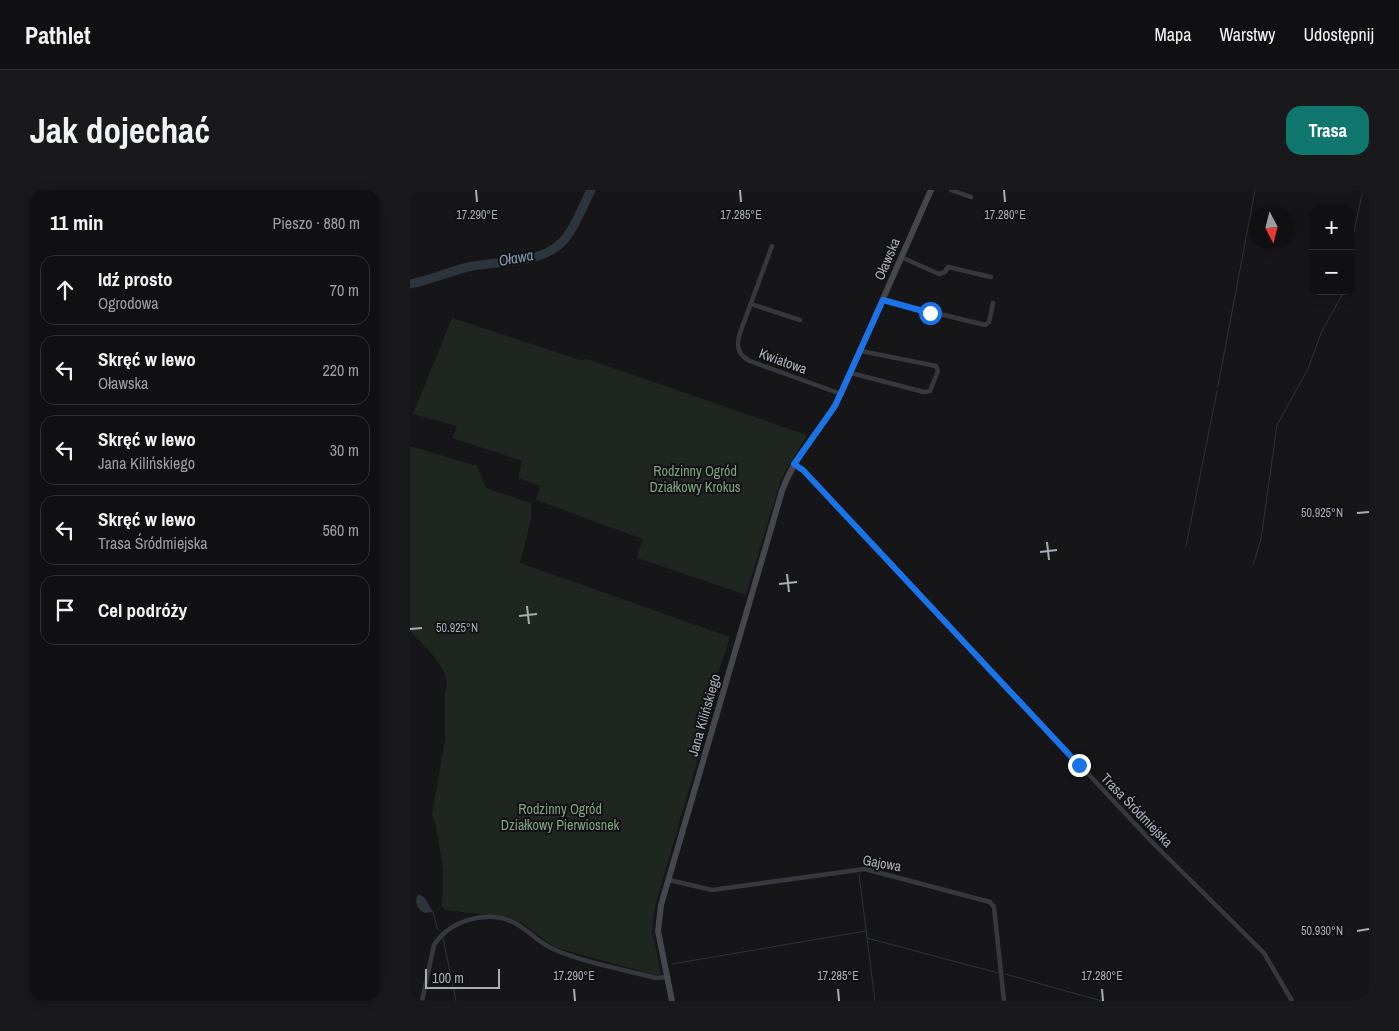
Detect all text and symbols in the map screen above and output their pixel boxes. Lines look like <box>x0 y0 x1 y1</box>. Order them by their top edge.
text: Pathlet <box>25 19 91 51</box>
text: Mapa <box>1154 22 1191 47</box>
text: Warstwy <box>1219 22 1275 47</box>
text: Udostępnij <box>1303 22 1374 47</box>
button: Trasa <box>1286 106 1369 155</box>
text: Jak dojechać <box>30 107 210 154</box>
north arrow <box>1249 205 1294 250</box>
map controls <box>1309 205 1354 295</box>
button: + <box>1309 205 1354 250</box>
text: 17.290°E <box>456 207 498 223</box>
text: 17.285°E <box>720 207 762 223</box>
text: 17.280°E <box>984 207 1026 223</box>
text: 11 min <box>50 208 104 237</box>
text: Pieszo · 880 m <box>272 212 360 234</box>
street label: Oławska <box>870 235 904 283</box>
water label: Oława <box>497 244 535 271</box>
button: − <box>1309 250 1354 295</box>
text: Idź prosto <box>98 266 172 292</box>
icon: ahead <box>51 276 79 304</box>
text: 70 m <box>330 279 359 301</box>
text: Ogrodowa <box>98 292 159 314</box>
route start <box>919 302 942 325</box>
street label: Kwiatowa <box>757 344 810 378</box>
text: Skręć w lewo <box>98 346 196 372</box>
icon: left <box>51 356 79 384</box>
text: 220 m <box>323 359 359 381</box>
text: Oławska <box>98 372 148 394</box>
text: Skręć w lewo <box>98 426 196 452</box>
icon: left <box>51 436 79 464</box>
text: 30 m <box>330 439 359 461</box>
text: Jana Kilińskiego <box>98 452 195 474</box>
park label: Rodzinny Ogród Działkowy Krokus <box>649 462 741 496</box>
text: 50.925°N <box>1301 505 1343 521</box>
text: Skręć w lewo <box>98 506 196 532</box>
icon: left <box>51 516 79 544</box>
text: 560 m <box>323 519 359 541</box>
text: Trasa Śródmiejska <box>98 532 208 554</box>
icon: arrive <box>51 596 79 624</box>
text: Cel podróży <box>98 597 187 623</box>
text: 50.925°N <box>436 620 478 636</box>
street label: Jana Kilińskiego <box>684 672 724 758</box>
route end <box>1068 754 1091 777</box>
street label: Trasa Śródmiejska <box>1097 769 1177 851</box>
park label: Rodzinny Ogród Działkowy Pierwiosnek <box>501 800 620 834</box>
street label: Gajowa <box>861 851 903 875</box>
text: 50.930°N <box>1301 923 1343 939</box>
scale bar <box>425 966 500 989</box>
text: 17.290°E <box>553 968 595 984</box>
text: 17.285°E <box>817 968 859 984</box>
text: 17.280°E <box>1081 968 1123 984</box>
text: 100 m <box>432 969 464 987</box>

